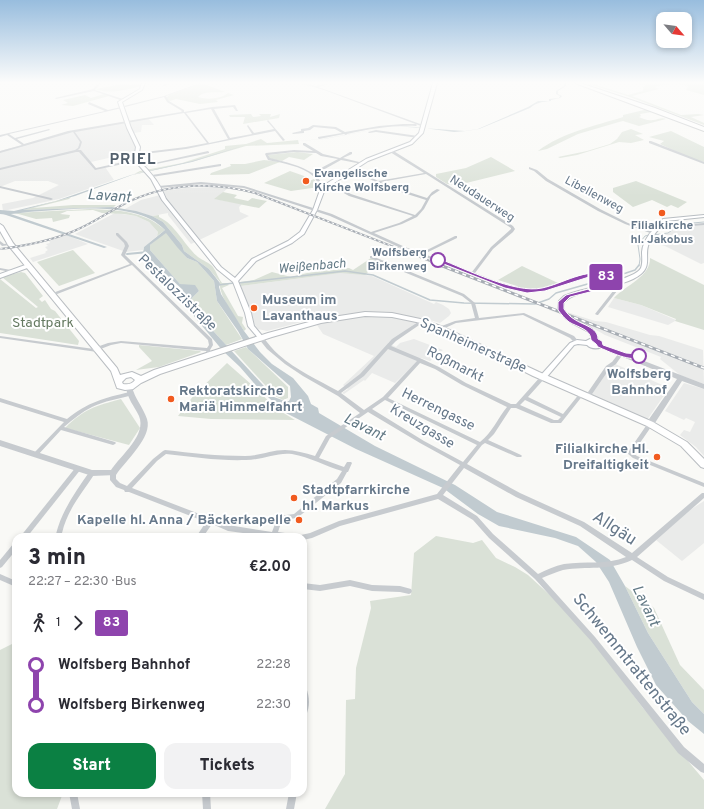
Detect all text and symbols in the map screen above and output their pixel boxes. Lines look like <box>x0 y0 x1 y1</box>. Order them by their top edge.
north arrow <box>656 12 692 48</box>
map controls <box>656 12 692 48</box>
district label: PRIEL <box>109 151 157 170</box>
place label: Evangelische Kirche Wolfsberg <box>314 166 409 196</box>
street label: Neudauerweg <box>446 172 518 226</box>
street label: Libellenweg <box>562 173 626 217</box>
marker: Evangelische Kirche Wolfsberg <box>301 176 311 186</box>
water label: Lavant <box>87 186 132 208</box>
marker: Filialkirche hl. Jakobus <box>657 208 667 218</box>
place label: Filialkirche hl. Jakobus <box>630 218 694 248</box>
place label: Wolfsberg Birkenweg <box>367 245 427 275</box>
street label: Pestalozzistraße <box>134 251 220 335</box>
marker: Wolfsberg Birkenweg <box>430 252 446 268</box>
water label: Weißenbach <box>277 256 347 278</box>
line badge: 83 <box>588 264 624 290</box>
text: 83 <box>597 268 615 285</box>
place label: Museum im Lavanthaus <box>262 292 338 325</box>
marker: Museum im Lavanthaus <box>249 303 259 313</box>
park label: Stadtpark <box>12 315 74 332</box>
street label: Spanheimerstraße <box>417 315 529 377</box>
street label: Roßmarkt <box>423 343 487 387</box>
marker: Wolfsberg Bahnhof <box>631 348 647 364</box>
place label: Wolfsberg Bahnhof <box>607 366 671 399</box>
place label: Rektoratskirche Mariä Himmelfahrt <box>179 383 302 416</box>
street label: Herrengasse <box>398 385 478 435</box>
marker: Rektoratskirche Mariä Himmelfahrt <box>166 394 176 404</box>
street label: Kreuzgasse <box>387 401 457 453</box>
water label: Lavant <box>340 410 388 446</box>
place label: Filialkirche Hl. Dreifaltigkeit <box>555 441 649 474</box>
marker: Filialkirche Hl. Dreifaltigkeit <box>652 452 662 462</box>
place label: Stadtpfarrkirche hl. Markus <box>302 482 410 515</box>
marker: Stadtpfarrkirche hl. Markus <box>289 493 299 503</box>
street label: Allgäu <box>588 507 640 551</box>
place label: Kapelle hl. Anna / Bäckerkapelle <box>77 512 291 529</box>
marker: Kapelle hl. Anna / Bäckerkapelle <box>294 515 304 525</box>
text: 3 min <box>28 545 86 572</box>
text: €2.00 <box>249 558 291 577</box>
text: 22:27 – 22:30 · Bus <box>28 574 137 590</box>
water label: Lavant <box>627 582 663 630</box>
street label: Schwemmtrattenstraße <box>567 589 695 741</box>
icon: walk <box>28 612 50 634</box>
icon: forward <box>67 612 89 634</box>
text: 83 <box>103 614 120 631</box>
text: 1 <box>56 615 61 631</box>
text: Wolfsberg Bahnhof <box>58 656 190 675</box>
text: 22:28 <box>256 657 291 673</box>
text: Wolfsberg Birkenweg <box>58 696 205 715</box>
text: 22:30 <box>256 697 291 713</box>
button: Start <box>28 743 156 789</box>
button: Tickets <box>164 743 291 789</box>

